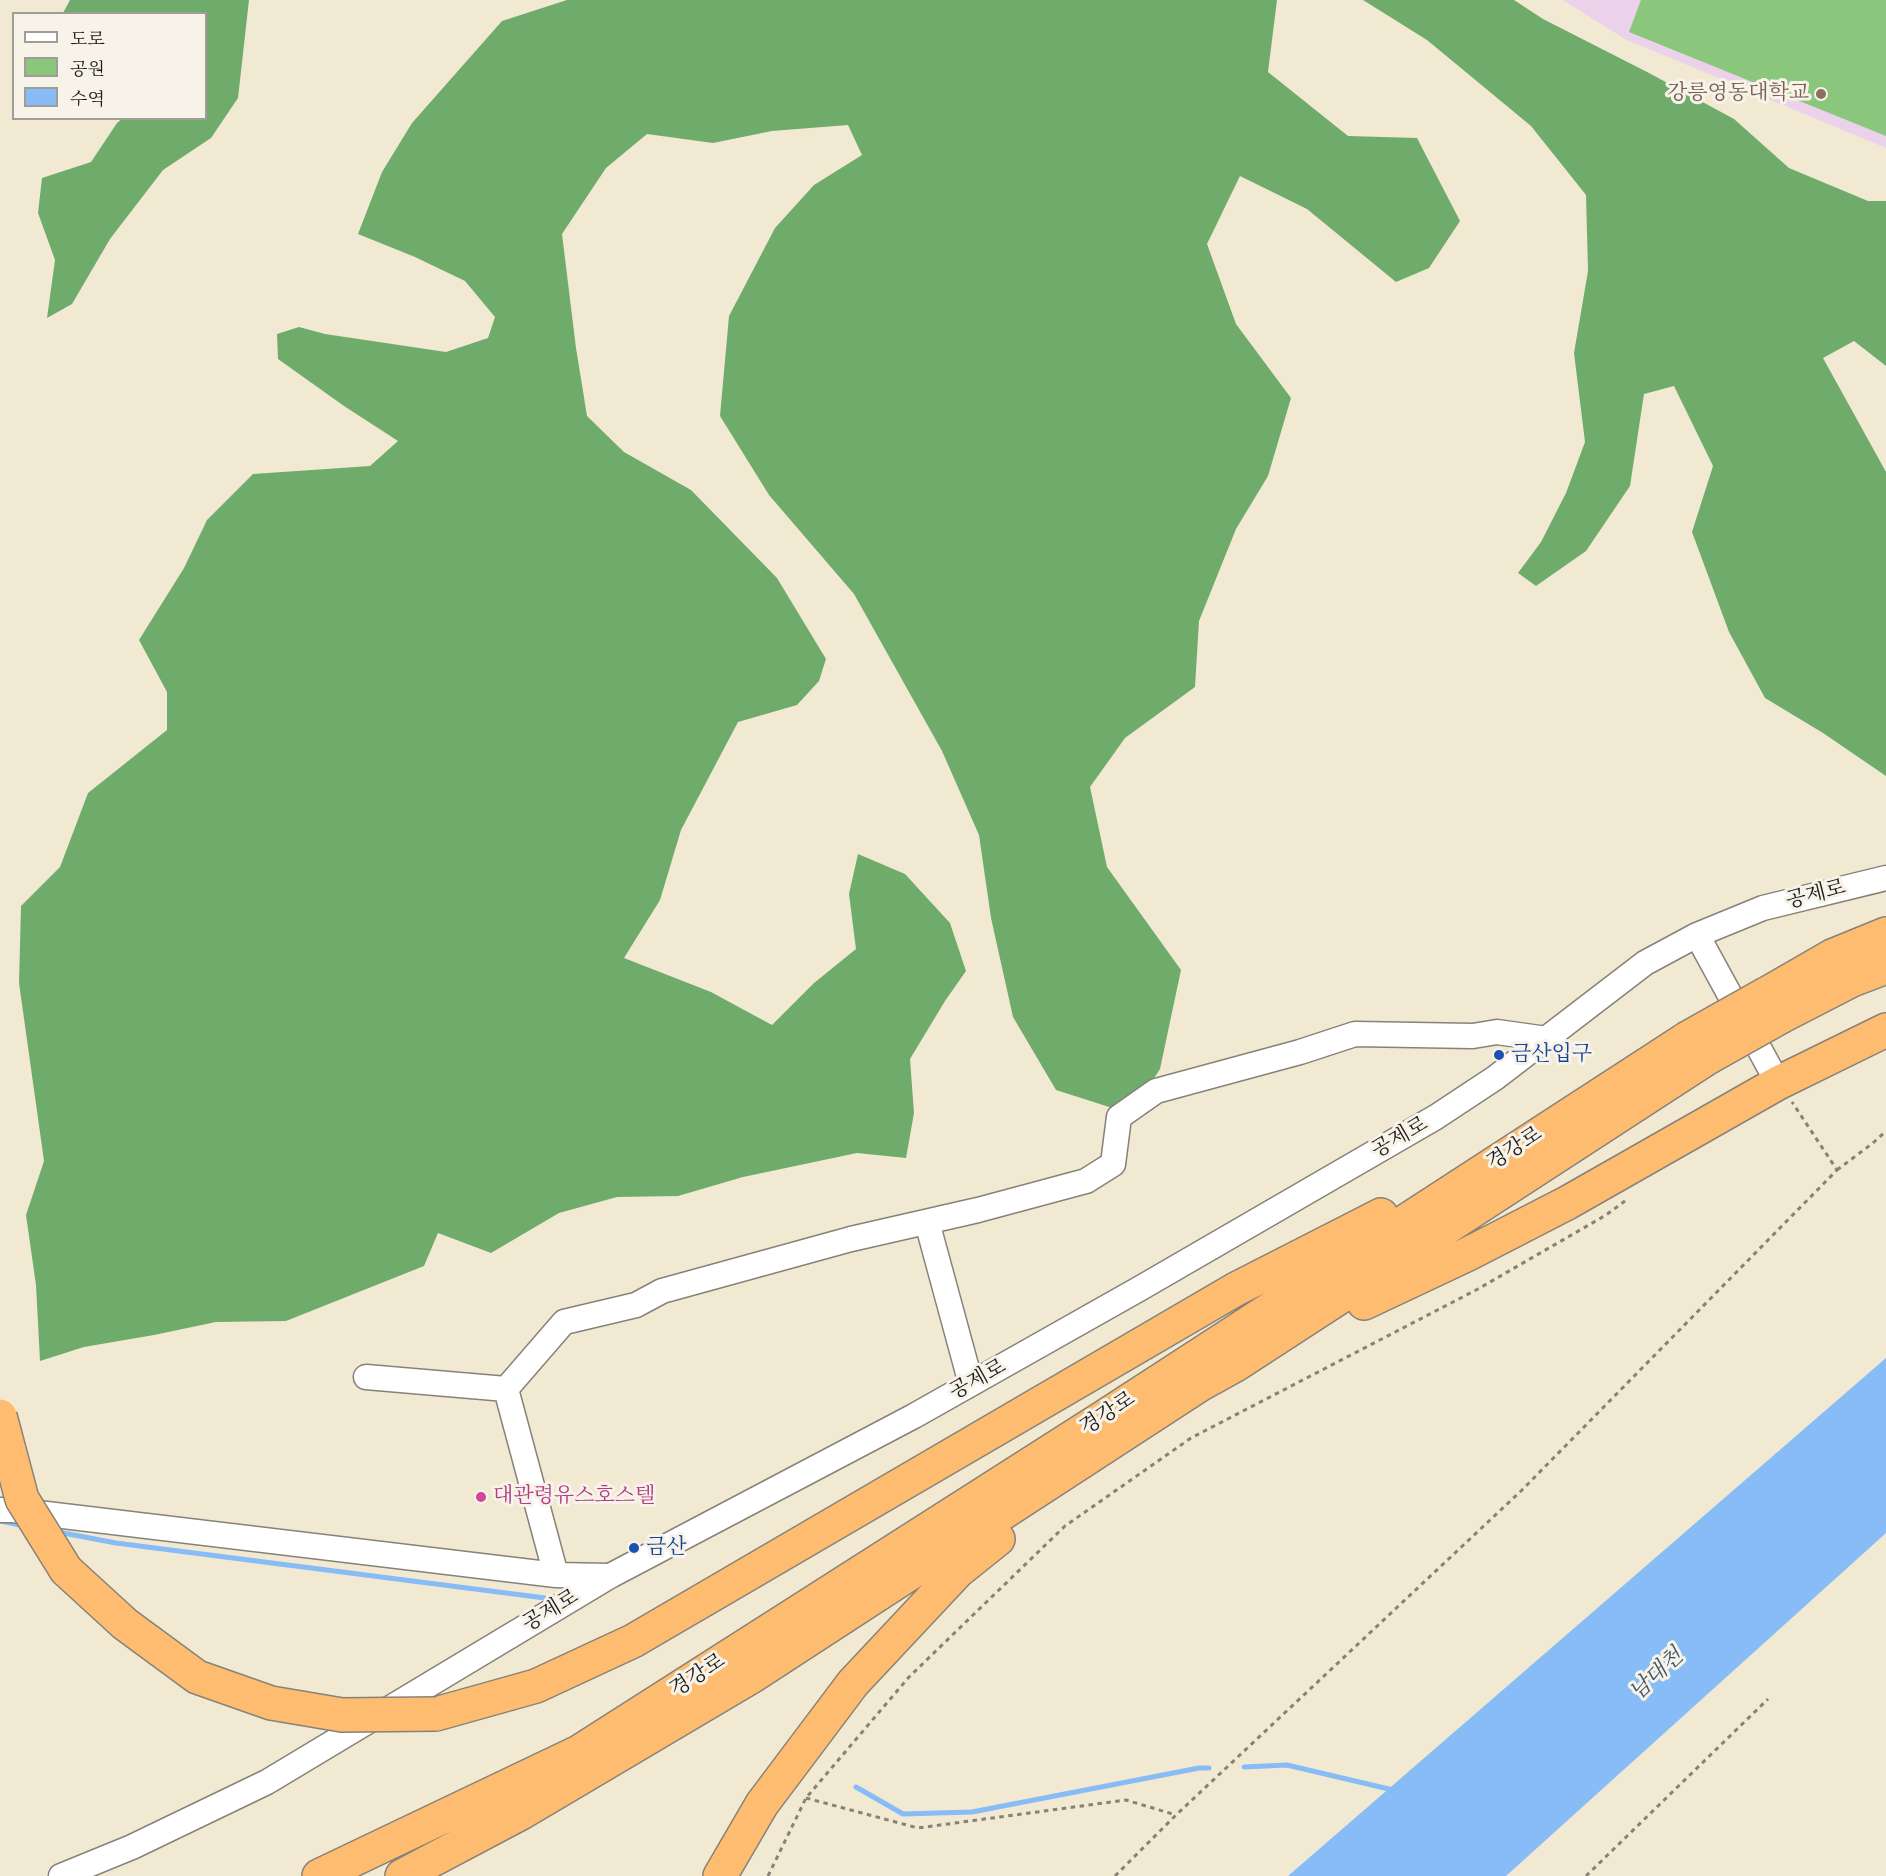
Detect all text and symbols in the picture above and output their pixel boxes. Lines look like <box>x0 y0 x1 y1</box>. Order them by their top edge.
legend <box>12 12 207 120</box>
text: 도로 <box>70 28 105 50</box>
text: 공원 <box>70 58 105 80</box>
place label: 강릉영동대학교 <box>1667 81 1809 107</box>
marker: 강릉영동대학교 <box>1814 87 1828 101</box>
text: 수역 <box>70 88 105 110</box>
street label: 공제로 <box>1783 875 1849 915</box>
place label: 금산입구 <box>1511 1042 1592 1068</box>
marker: 금산입구 <box>1492 1048 1506 1062</box>
street label: 공제로 <box>1367 1112 1433 1164</box>
street label: 경강로 <box>1483 1122 1547 1176</box>
street label: 공제로 <box>945 1354 1011 1406</box>
street label: 경강로 <box>1076 1387 1140 1441</box>
place label: 대관령유스호스텔 <box>493 1484 655 1510</box>
marker: 대관령유스호스텔 <box>474 1490 488 1504</box>
place label: 금산 <box>646 1535 687 1561</box>
marker: 금산 <box>627 1541 641 1555</box>
street label: 공제로 <box>518 1585 584 1637</box>
water label: 남대천 <box>1625 1644 1689 1706</box>
street label: 경강로 <box>666 1649 730 1703</box>

